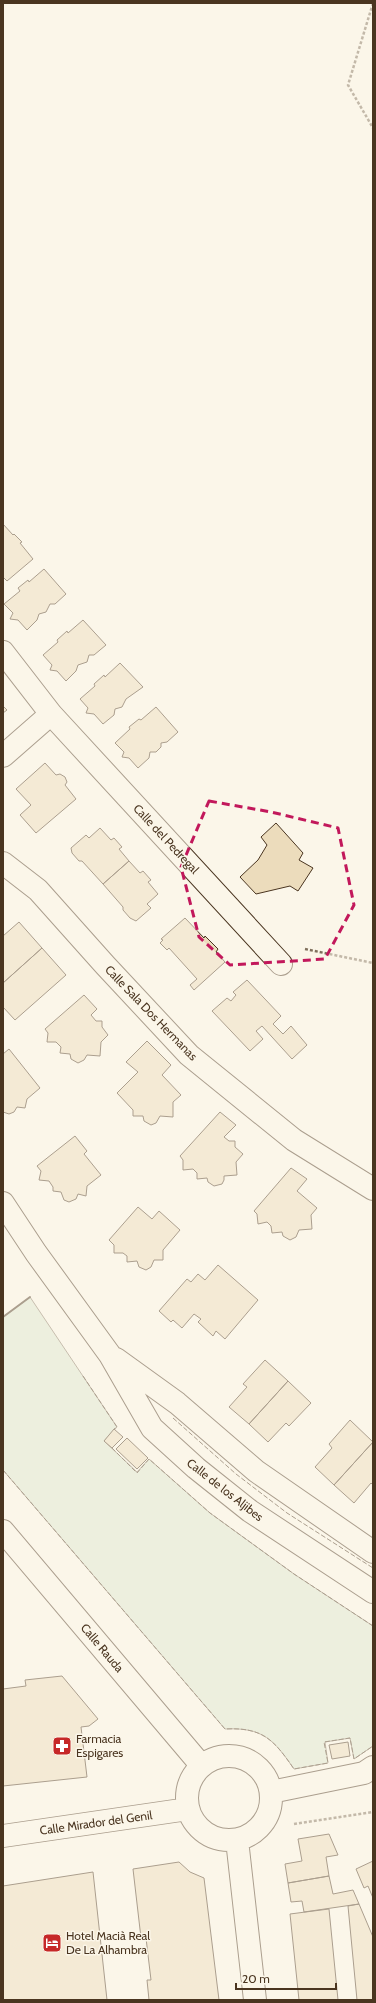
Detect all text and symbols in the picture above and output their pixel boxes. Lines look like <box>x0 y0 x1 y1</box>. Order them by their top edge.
street label: Calle del Pedregal <box>130 801 203 877</box>
street label: Calle Sala Dos Hermanas <box>102 962 201 1063</box>
street label: Calle de los Aljibes <box>184 1455 267 1524</box>
street label: Calle Rauda <box>78 1620 127 1675</box>
place label: Farmacia Espigares <box>76 1731 123 1760</box>
pharmacy icon: Farmacia Espigares <box>51 1735 73 1757</box>
street label: Calle Mirador del Genil <box>39 1807 153 1838</box>
place label: Hotel Macià Real De La Alhambra <box>66 1928 150 1957</box>
hotel icon: Hotel Macià Real De La Alhambra <box>41 1932 63 1954</box>
scale bar <box>236 1965 336 1991</box>
text: 20 m <box>242 1971 270 1986</box>

